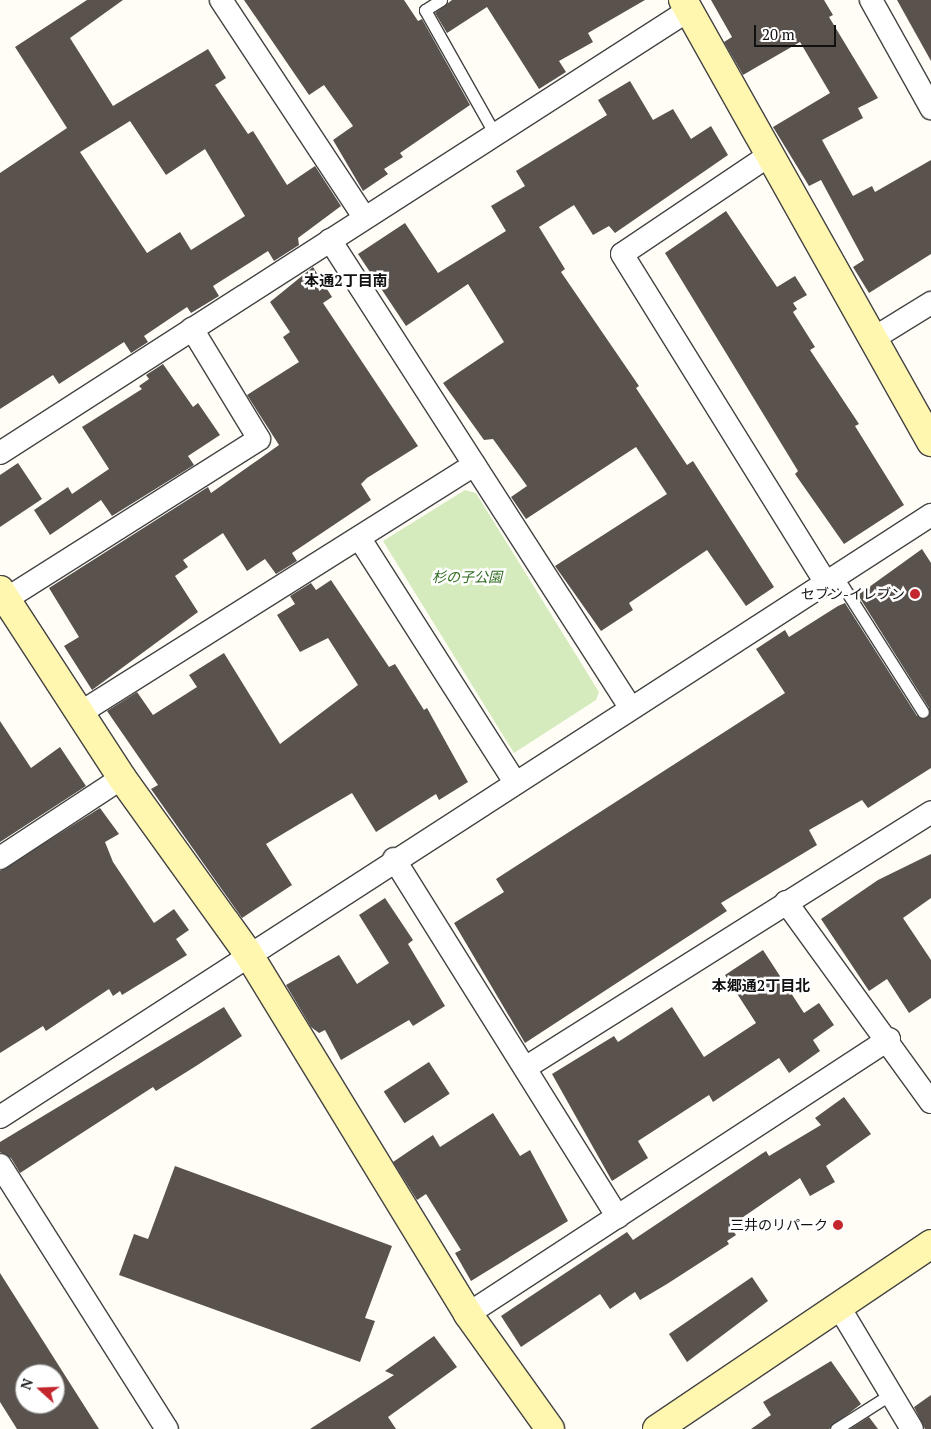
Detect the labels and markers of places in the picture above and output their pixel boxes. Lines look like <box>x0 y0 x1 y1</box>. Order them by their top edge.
place label: セブン-イレブン <box>801 586 905 602</box>
marker: セブン-イレブン <box>909 588 921 600</box>
place label: 三井のリパーク <box>730 1217 828 1233</box>
marker: 三井のリパーク <box>832 1219 844 1231</box>

